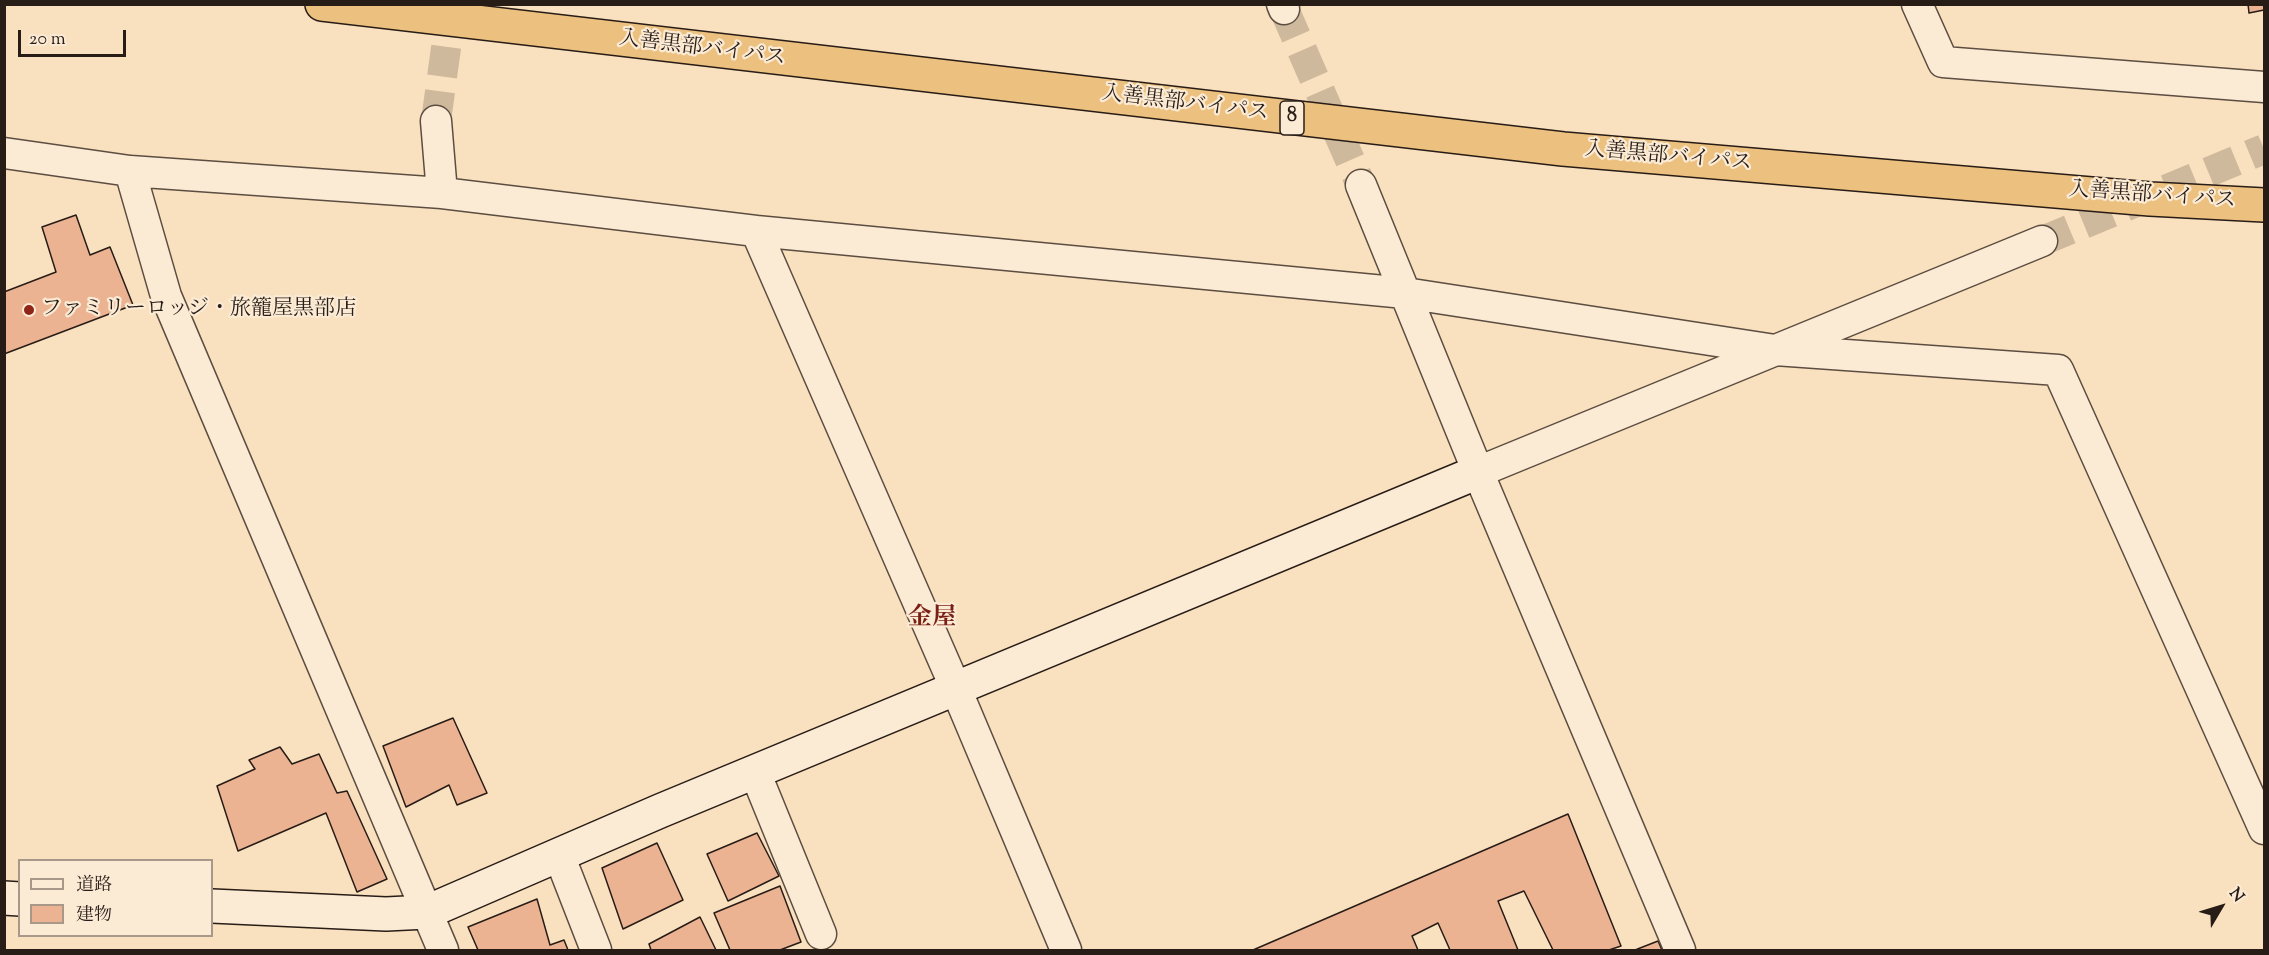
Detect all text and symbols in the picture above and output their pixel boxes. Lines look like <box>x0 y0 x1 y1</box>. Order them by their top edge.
scale bar <box>21 18 129 56</box>
text: 20 m <box>29 27 66 53</box>
street label: 入善黒部バイパス <box>617 27 787 73</box>
street label: 入善黒部バイパス <box>1100 82 1270 128</box>
road number: 8 <box>1280 101 1304 135</box>
street label: 入善黒部バイパス <box>1583 138 1753 178</box>
street label: 入善黒部バイパス <box>2067 179 2237 215</box>
place label: ファミリーロッジ・旅籠屋黒部店 <box>41 297 356 323</box>
marker: ファミリーロッジ・旅籠屋黒部店 <box>22 303 36 317</box>
district label: 金屋 <box>908 606 956 634</box>
legend <box>18 859 213 937</box>
text: 道路 <box>76 873 112 899</box>
north arrow <box>2191 877 2251 937</box>
text: N <box>2223 883 2249 908</box>
text: 建物 <box>76 903 112 929</box>

